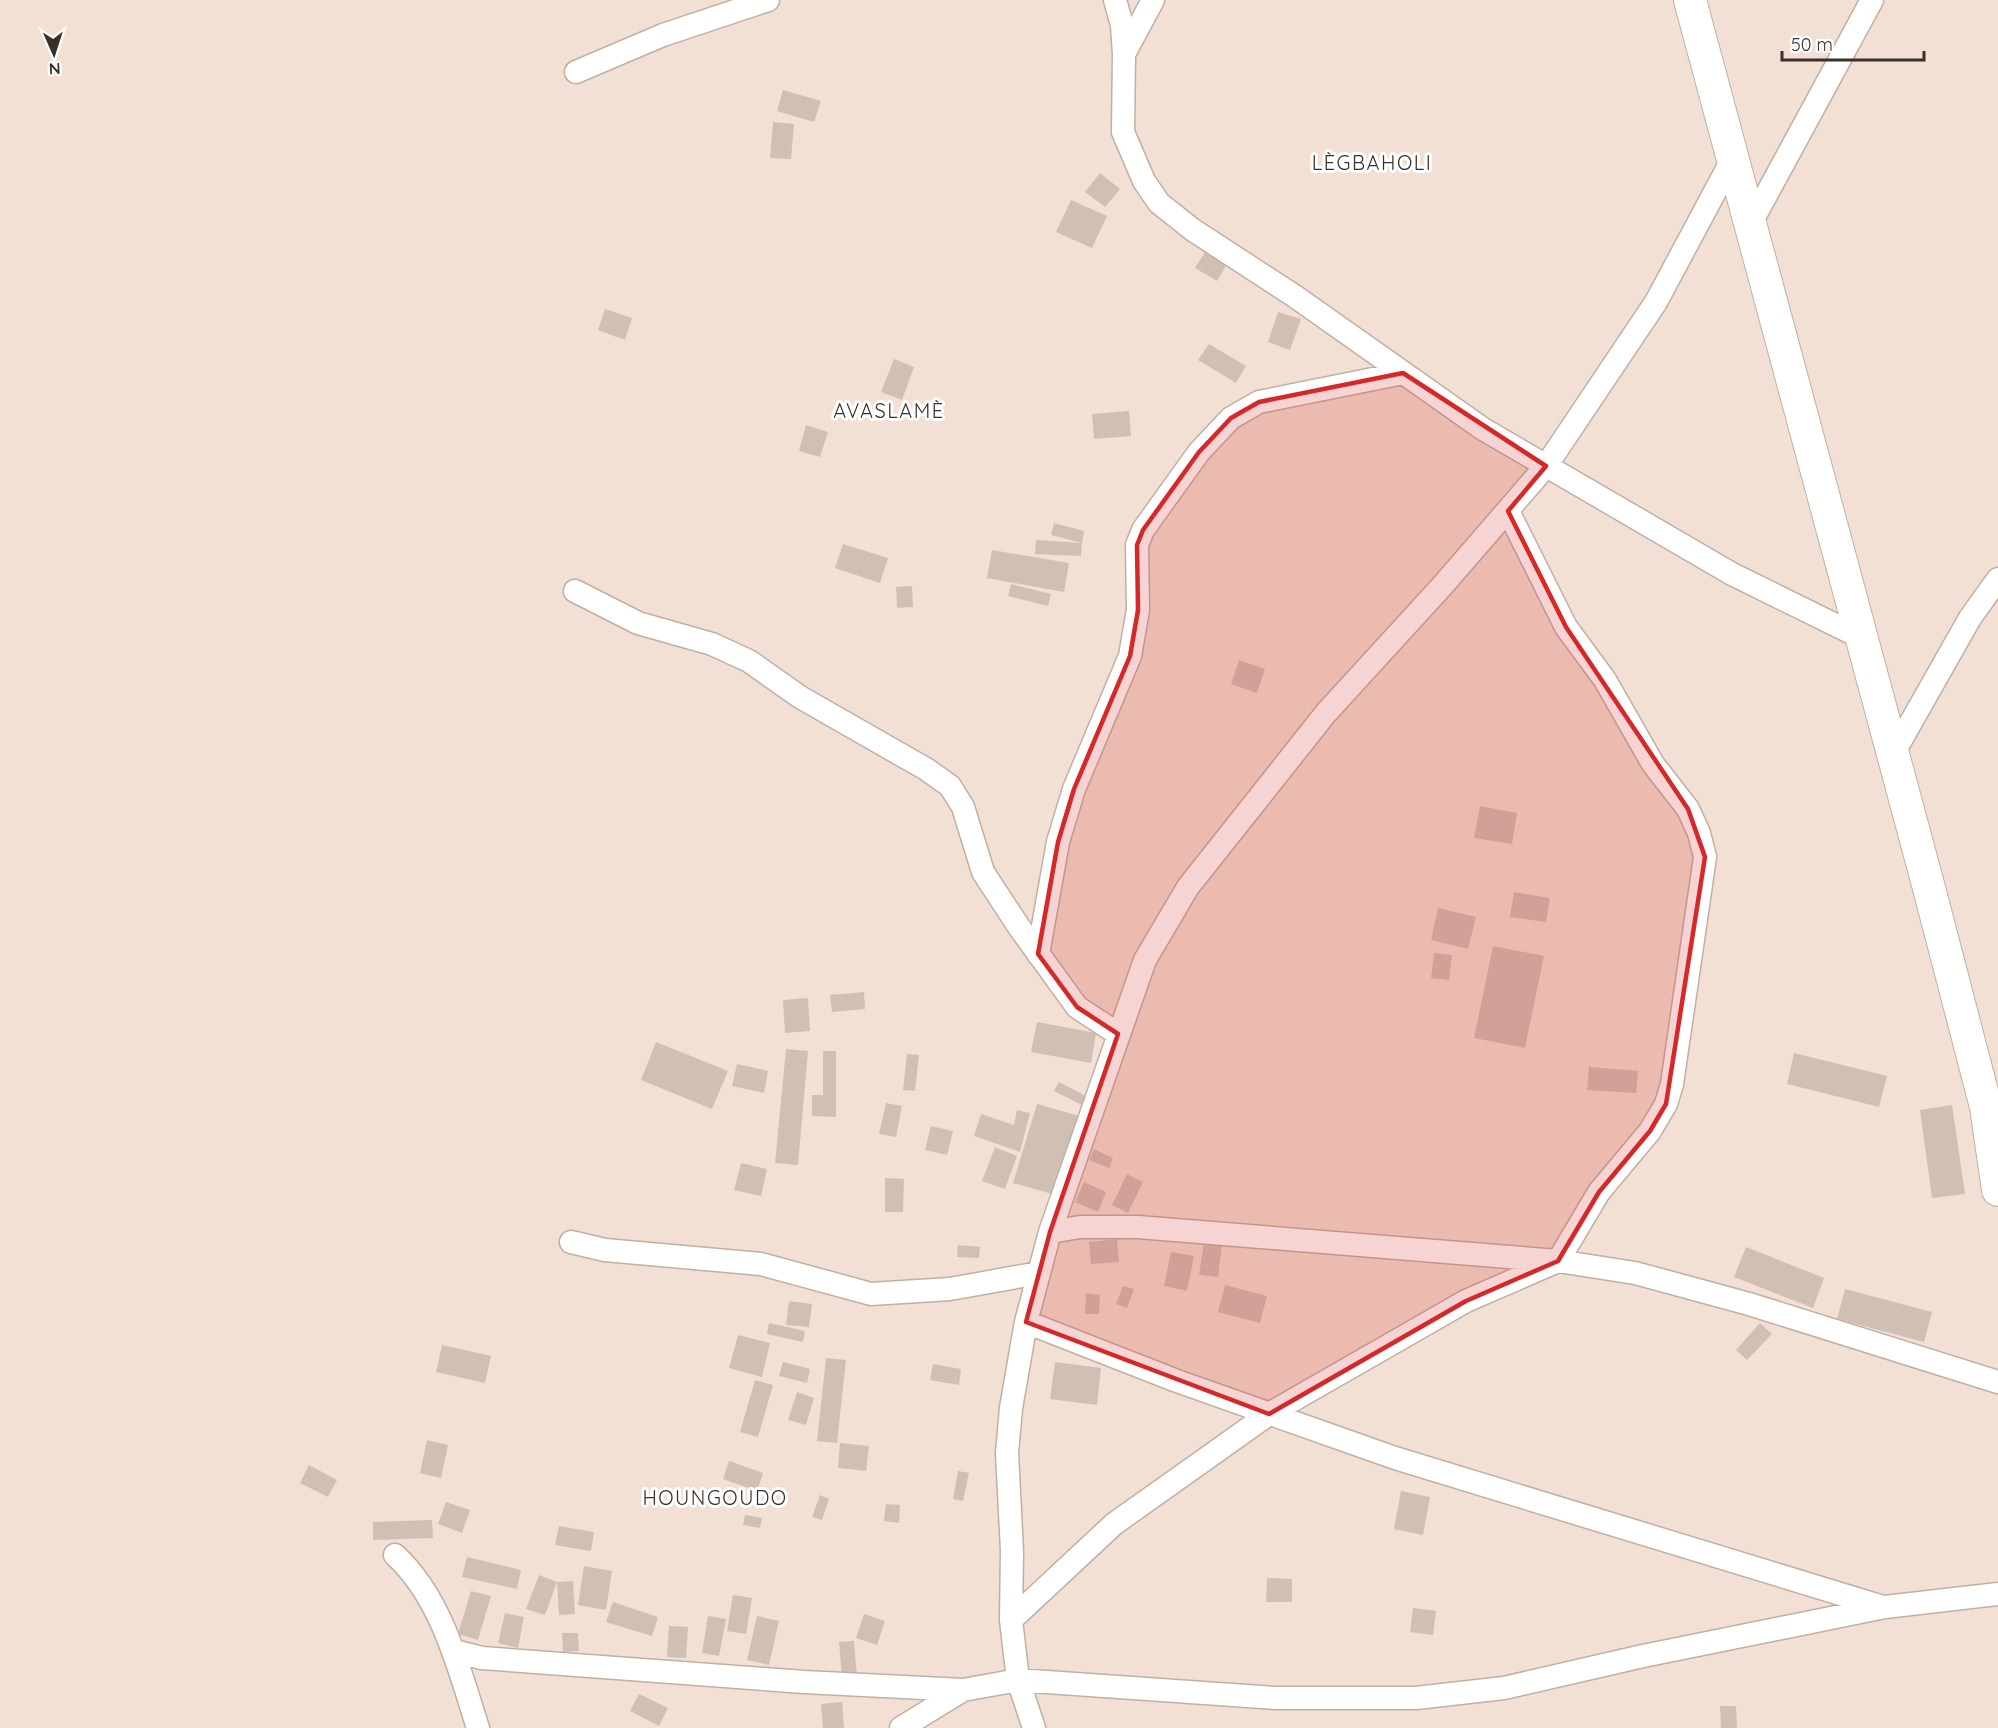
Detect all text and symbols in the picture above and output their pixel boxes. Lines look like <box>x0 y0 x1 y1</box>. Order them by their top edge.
north arrow <box>24 24 84 84</box>
scale bar <box>1782 24 1924 62</box>
text: 50 m <box>1791 33 1833 56</box>
text: N <box>48 59 61 79</box>
district label: LÈGBAHOLI <box>1312 150 1432 175</box>
district label: AVASLAMÈ <box>833 398 945 423</box>
district label: HOUNGOUDO <box>642 1485 788 1510</box>

